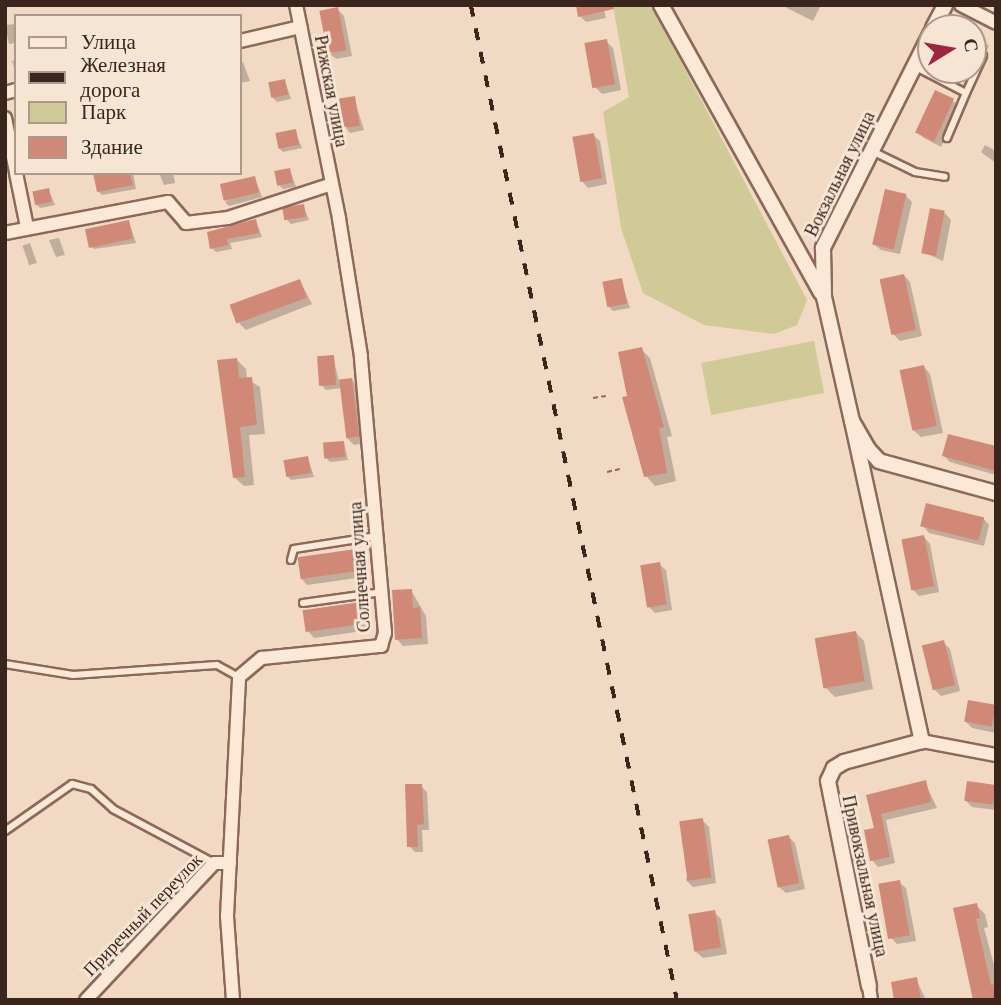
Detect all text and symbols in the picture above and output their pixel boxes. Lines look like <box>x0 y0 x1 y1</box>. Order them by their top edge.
legend <box>14 14 242 175</box>
north arrow <box>917 14 987 84</box>
text: Улица <box>81 30 136 54</box>
street label: Рижская улица <box>310 33 352 149</box>
text: С <box>960 37 983 54</box>
text: Железная дорога <box>80 53 166 102</box>
text: Парк <box>81 100 126 124</box>
street label: Вокзальная улица <box>800 108 880 240</box>
text: Здание <box>81 135 143 159</box>
street label: Солнечная улица <box>345 501 375 633</box>
street label: Привокзальная улица <box>837 793 893 959</box>
street label: Приречный переулок <box>79 849 207 981</box>

